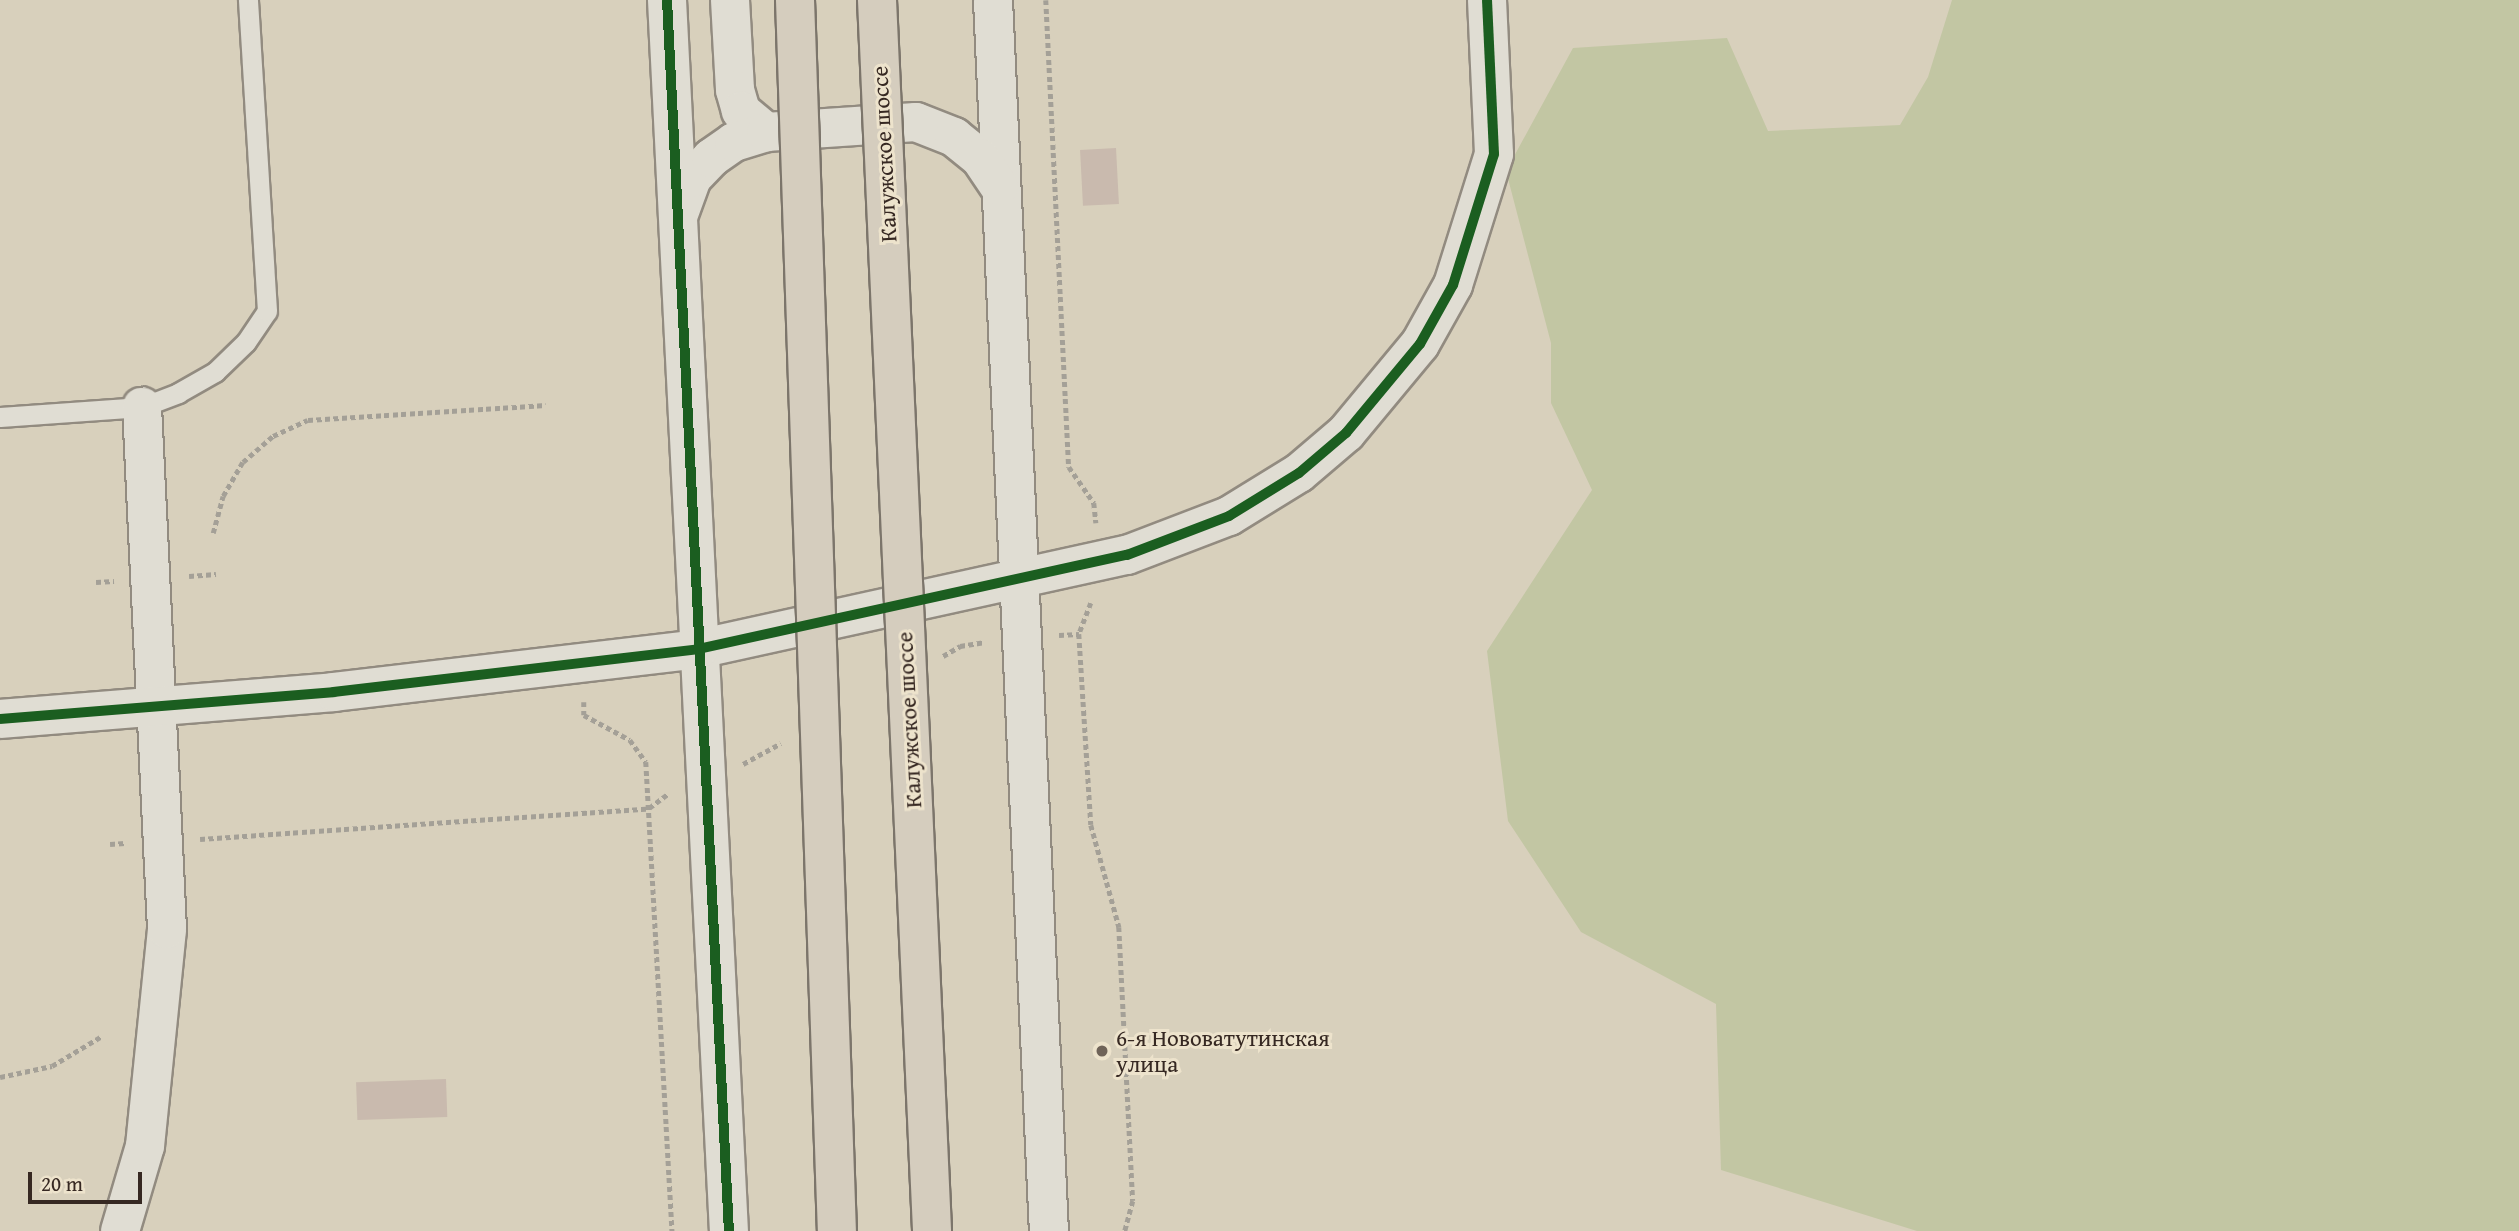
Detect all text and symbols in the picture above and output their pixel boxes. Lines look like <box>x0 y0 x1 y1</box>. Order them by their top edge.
street label: Калужское шоссе <box>866 65 902 243</box>
street label: Калужское шоссе <box>891 631 927 809</box>
place label: 6-я Нововатутинская улица <box>1116 1024 1330 1078</box>
marker: 6-я Нововатутинская улица <box>1094 1043 1110 1059</box>
scale bar <box>32 1158 145 1202</box>
text: 20 m <box>41 1168 83 1199</box>

